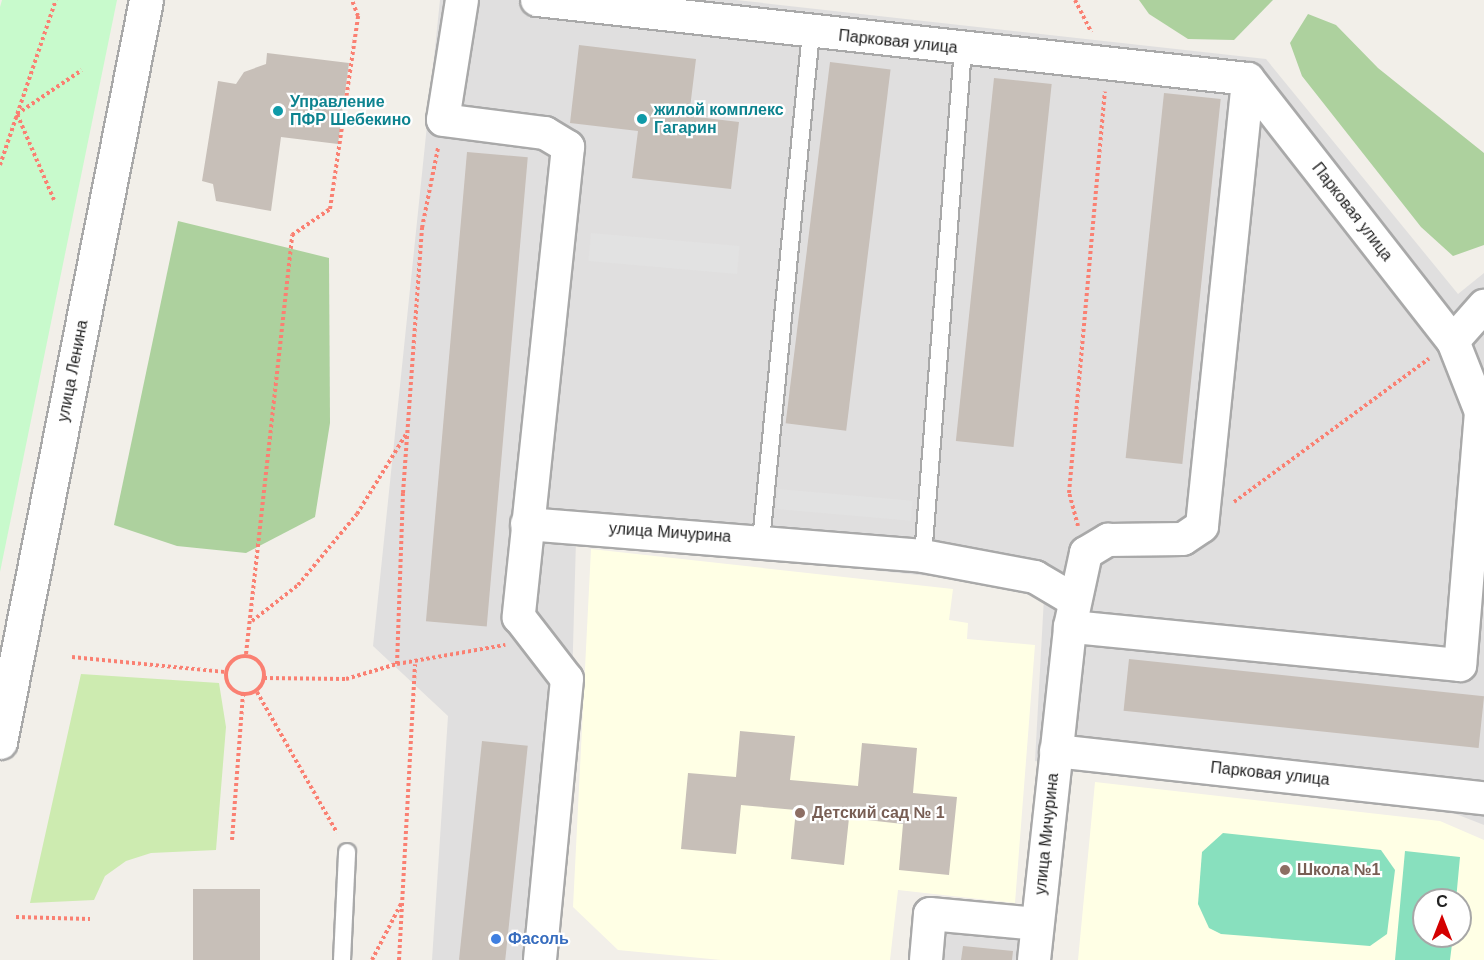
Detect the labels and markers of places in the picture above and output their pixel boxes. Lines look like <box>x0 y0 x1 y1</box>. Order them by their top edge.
place label: Управление ПФР Шебекино <box>290 92 411 130</box>
place label: жилой комплекс Гагарин <box>654 100 784 138</box>
marker: Управление ПФР Шебекино <box>271 104 285 118</box>
marker: жилой комплекс Гагарин <box>635 112 649 126</box>
place label: Детский сад № 1 <box>812 803 945 823</box>
marker: Детский сад № 1 <box>793 806 807 820</box>
place label: Школа №1 <box>1297 860 1380 880</box>
marker: Школа №1 <box>1278 863 1292 877</box>
place label: Фасоль <box>508 929 569 949</box>
marker: Фасоль <box>489 932 503 946</box>

